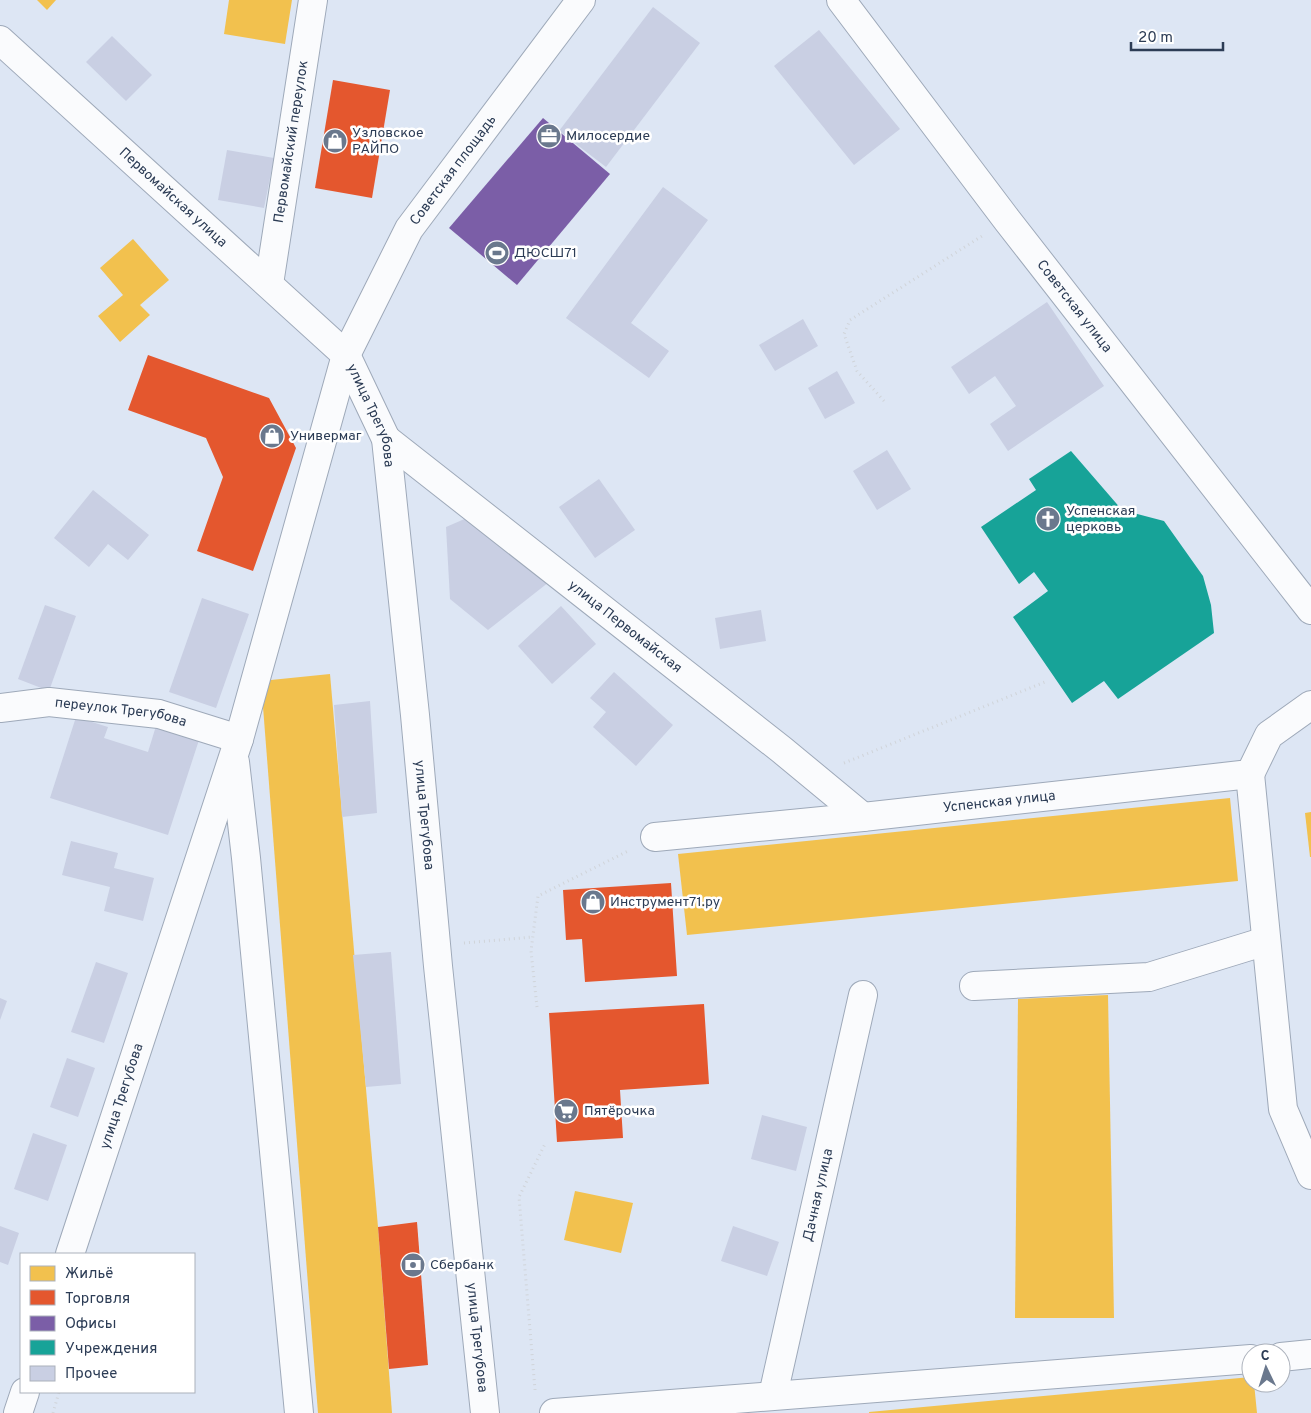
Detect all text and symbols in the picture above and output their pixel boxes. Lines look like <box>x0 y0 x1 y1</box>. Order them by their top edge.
scale bar <box>1131 20 1224 52</box>
text: 20 m <box>1138 29 1173 48</box>
street label: Первомайский переулок <box>270 59 312 224</box>
street label: Советская площадь <box>406 112 500 229</box>
office icon: Милосердие <box>536 123 562 149</box>
place label: Узловское РАЙПО <box>352 125 424 158</box>
shop icon: Узловское РАЙПО <box>322 128 348 154</box>
place label: Милосердие <box>566 128 650 145</box>
street label: Первомайская улица <box>115 144 231 251</box>
sports icon: ДЮСШ71 <box>484 240 510 266</box>
place label: ДЮСШ71 <box>514 245 577 262</box>
street label: Советская улица <box>1033 257 1116 356</box>
street label: улица Трегубова <box>343 361 397 468</box>
shop icon: Универмаг <box>259 423 285 449</box>
place label: Универмаг <box>290 428 362 445</box>
place label: Успенская церковь <box>1066 503 1135 536</box>
church icon: Успенская церковь <box>1035 506 1061 532</box>
street label: улица Первомайская <box>565 577 686 677</box>
street label: переулок Трегубова <box>54 694 189 731</box>
street label: улица Трегубова <box>411 759 438 871</box>
street label: Успенская улица <box>942 787 1056 817</box>
shop icon: Инструмент71.ру <box>580 889 606 915</box>
place label: Инструмент71.ру <box>610 894 720 911</box>
street label: улица Трегубова <box>96 1041 147 1151</box>
supermarket icon: Пятёрочка <box>553 1098 579 1124</box>
place label: Пятёрочка <box>584 1103 655 1120</box>
street label: Дачная улица <box>799 1147 837 1243</box>
bank icon: Сбербанк <box>400 1252 426 1278</box>
legend <box>20 1253 195 1393</box>
place label: Сбербанк <box>430 1257 494 1274</box>
text: Жильё <box>65 1265 113 1284</box>
street label: улица Трегубова <box>463 1282 491 1393</box>
text: Торговля <box>65 1290 130 1309</box>
text: Офисы <box>65 1315 116 1334</box>
text: Учреждения <box>65 1340 157 1359</box>
north arrow <box>1241 1343 1291 1393</box>
text: С <box>1260 1348 1270 1365</box>
text: Прочее <box>65 1365 117 1384</box>

